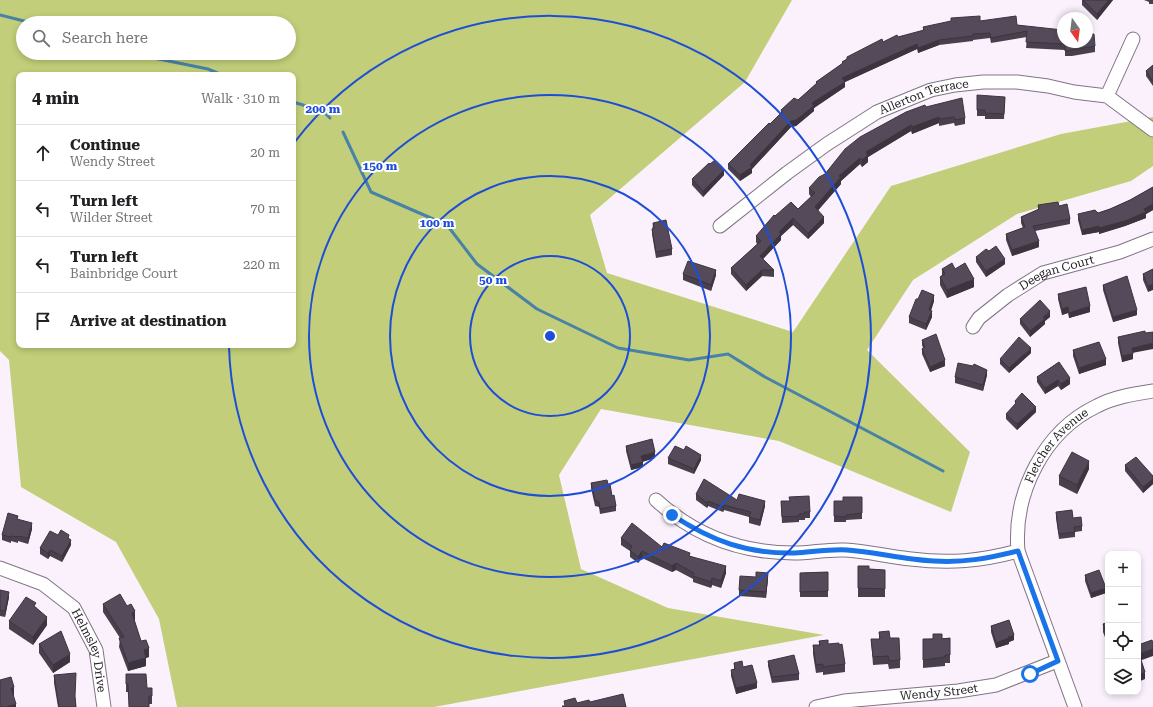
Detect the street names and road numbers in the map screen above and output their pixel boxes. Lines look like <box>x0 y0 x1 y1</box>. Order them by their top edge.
street label: Allerton Terrace <box>877 77 970 117</box>
street label: Deegan Court <box>1016 252 1096 293</box>
street label: Fletcher Avenue <box>1022 405 1091 485</box>
street label: Helmsley Drive <box>69 606 109 694</box>
street label: Wendy Street <box>899 681 979 703</box>

